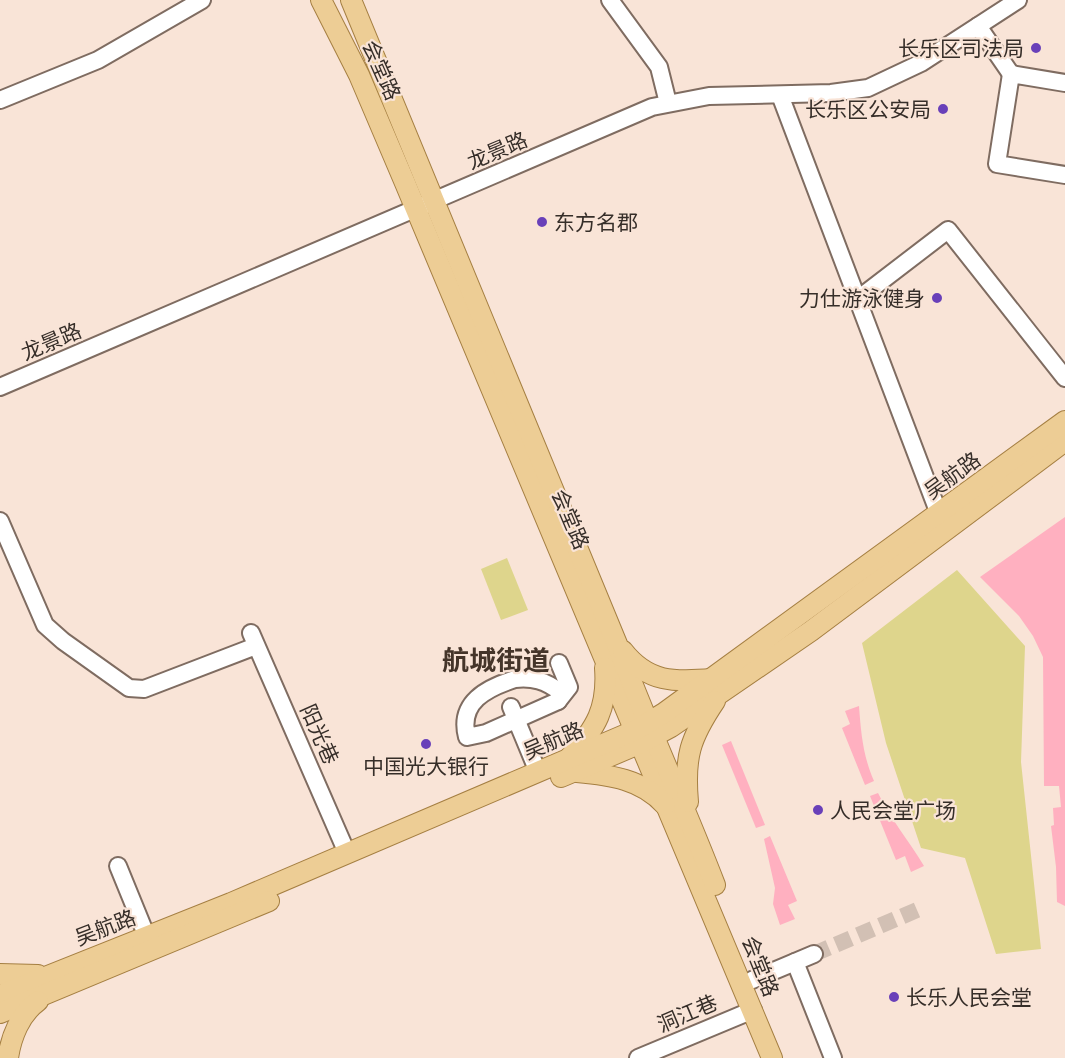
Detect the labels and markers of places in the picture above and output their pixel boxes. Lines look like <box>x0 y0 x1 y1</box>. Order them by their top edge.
place label: 长乐区司法局 <box>898 34 1024 62</box>
marker: 长乐区司法局 <box>1029 41 1043 55</box>
place label: 长乐区公安局 <box>805 95 931 123</box>
marker: 长乐区公安局 <box>936 102 950 116</box>
place label: 东方名郡 <box>554 208 638 236</box>
marker: 东方名郡 <box>535 215 549 229</box>
place label: 力仕游泳健身 <box>799 284 925 312</box>
marker: 力仕游泳健身 <box>930 291 944 305</box>
marker: 中国光大银行 <box>419 737 433 751</box>
place label: 中国光大银行 <box>363 752 489 780</box>
place label: 人民会堂广场 <box>830 796 956 824</box>
marker: 人民会堂广场 <box>811 803 825 817</box>
place label: 长乐人民会堂 <box>906 983 1032 1011</box>
marker: 长乐人民会堂 <box>887 990 901 1004</box>

